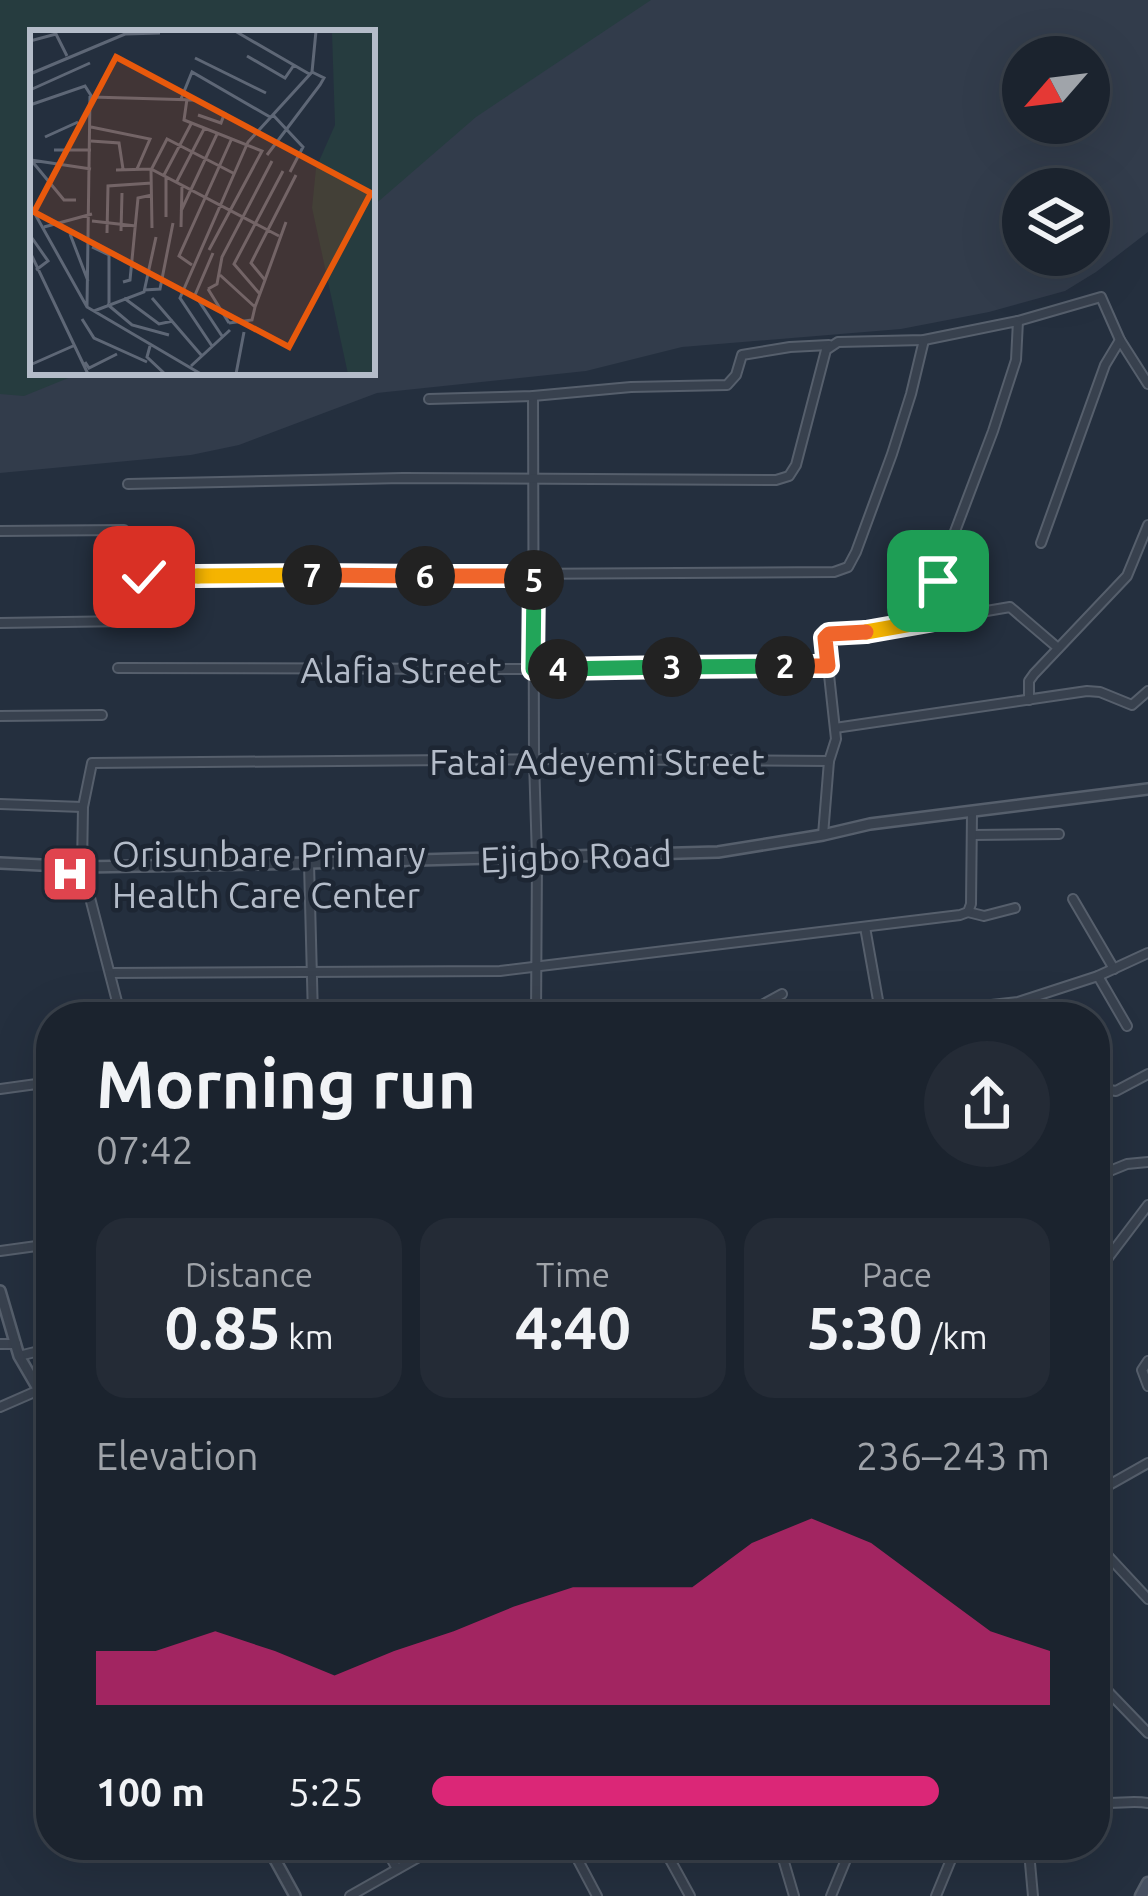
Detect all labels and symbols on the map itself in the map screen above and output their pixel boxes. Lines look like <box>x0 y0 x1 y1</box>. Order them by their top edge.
inset map <box>30 30 375 375</box>
north arrow <box>1002 36 1110 144</box>
pin <box>93 526 195 628</box>
pin <box>887 530 989 632</box>
pin: 7 <box>282 545 342 605</box>
pin: 6 <box>395 546 455 606</box>
pin: 5 <box>504 550 564 610</box>
pin: 2 <box>755 636 815 696</box>
pin: 3 <box>642 637 702 697</box>
pin: 4 <box>528 639 588 699</box>
street label: Alafia Street <box>300 649 502 690</box>
street label: Fatai Adeyemi Street <box>429 741 765 782</box>
street label: Ejigbo Road <box>479 832 673 880</box>
place label: Orisunbare Primary Health Care Center <box>112 833 426 915</box>
hospital icon: Orisunbare Primary Health Care Center <box>39 843 101 905</box>

